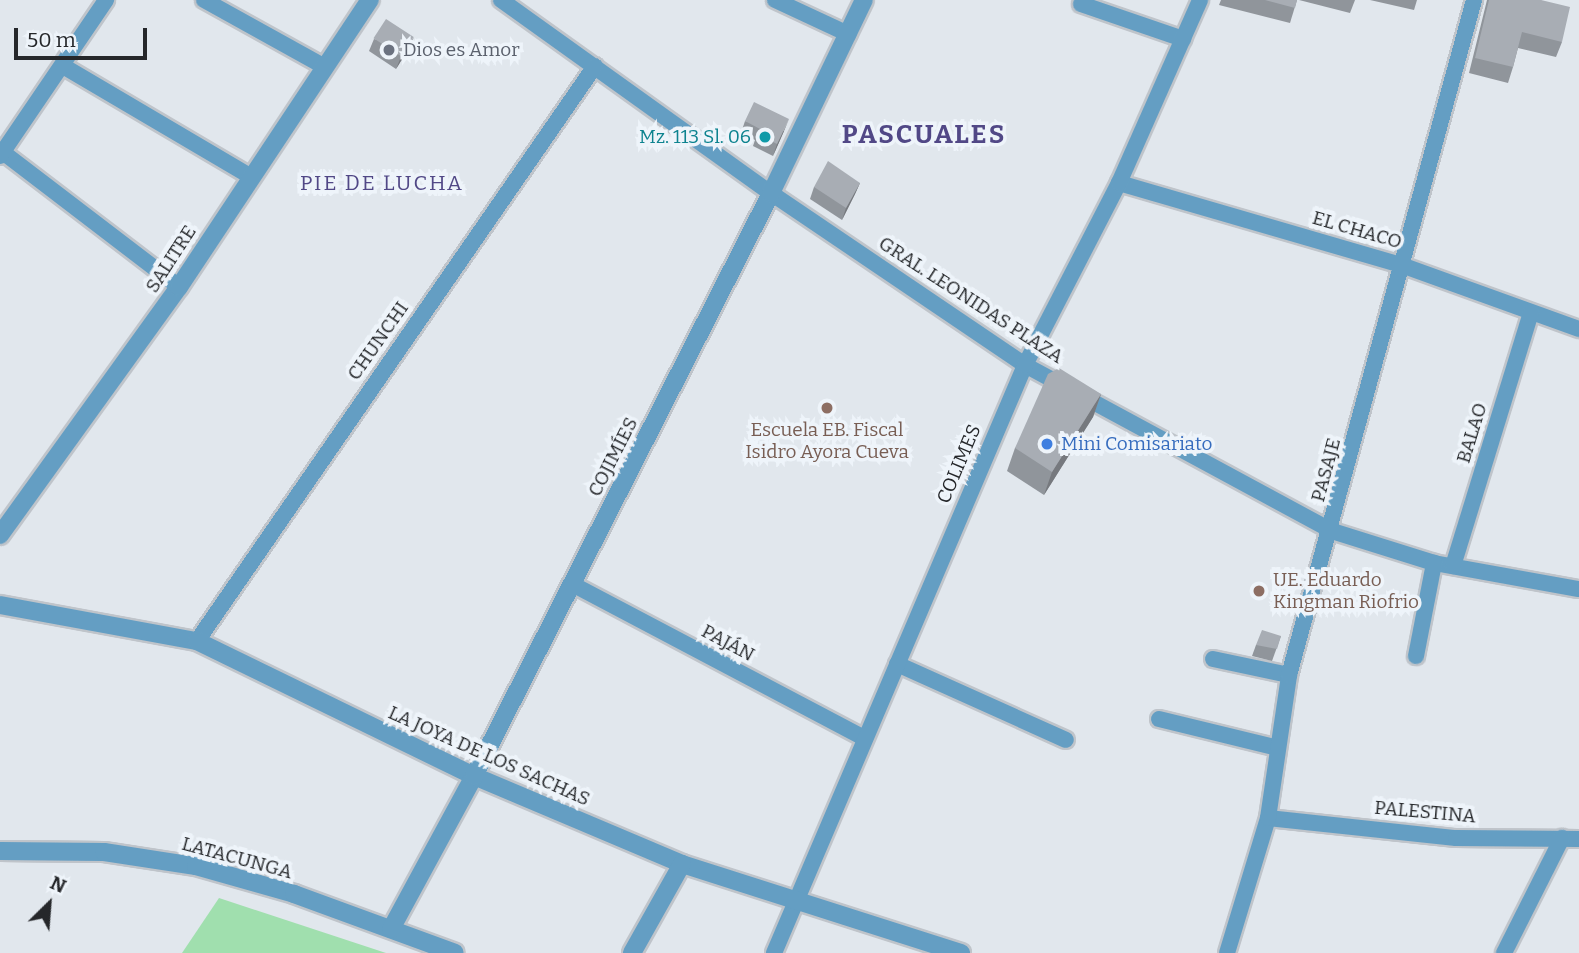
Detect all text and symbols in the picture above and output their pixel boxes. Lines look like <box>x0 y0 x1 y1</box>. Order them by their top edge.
scale bar <box>18 14 150 58</box>
text: 50 m <box>27 27 76 53</box>
place label: Dios es Amor <box>403 39 520 61</box>
marker: Dios es Amor <box>381 42 397 58</box>
district label: PASCUALES <box>843 119 1005 151</box>
place label: Mz. 113 Sl. 06 <box>639 126 751 148</box>
marker: Mz. 113 Sl. 06 <box>757 129 773 145</box>
district label: PIE DE LUCHA <box>302 170 462 196</box>
street label: EL CHACO <box>1310 206 1404 254</box>
street label: SALITRE <box>141 221 201 297</box>
street label: GRAL. LEONIDAS PLAZA <box>874 232 1068 368</box>
street label: CHUNCHI <box>343 297 413 385</box>
marker: Escuela EB. Fiscal Isidro Ayora Cueva <box>819 400 835 416</box>
street label: BALAO <box>1452 400 1492 466</box>
street label: COJIMÍES <box>583 414 643 500</box>
place label: Escuela EB. Fiscal Isidro Ayora Cueva <box>745 419 909 463</box>
street label: COLIMES <box>932 421 986 507</box>
place label: Mini Comisariato <box>1061 433 1212 455</box>
marker: Mini Comisariato <box>1039 436 1055 452</box>
street label: PASAJE <box>1307 436 1345 504</box>
place label: UE. Eduardo Kingman Riofrio <box>1273 569 1419 613</box>
marker: UE. Eduardo Kingman Riofrio <box>1251 583 1267 599</box>
street label: PAJÁN <box>698 620 758 666</box>
street label: LA JOYA DE LOS SACHAS <box>385 701 593 811</box>
street label: PALESTINA <box>1373 796 1477 828</box>
street label: LATACUNGA <box>179 832 295 884</box>
north arrow <box>14 869 84 939</box>
text: N <box>47 871 70 898</box>

